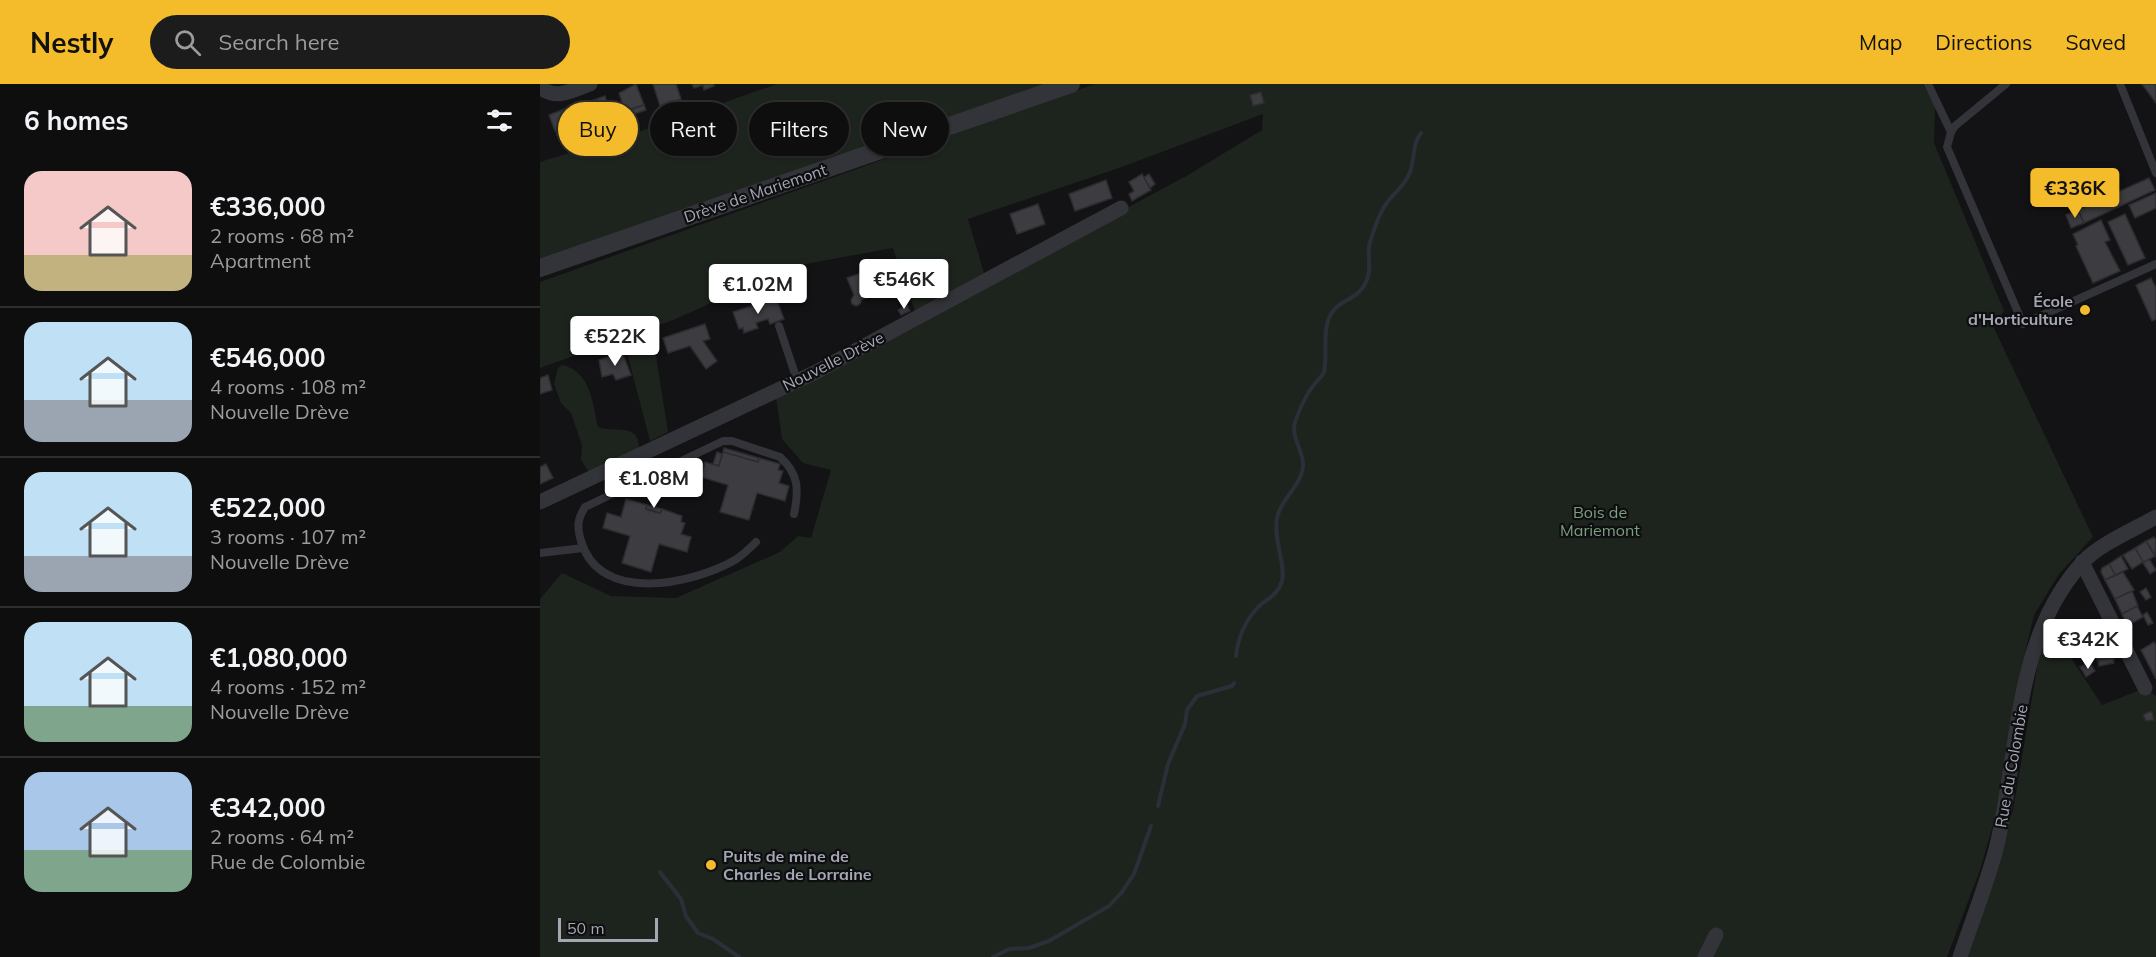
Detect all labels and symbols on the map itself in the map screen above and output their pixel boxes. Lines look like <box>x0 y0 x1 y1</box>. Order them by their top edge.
street label: Drève de Mariemont <box>681 159 829 227</box>
pin: €336K <box>2033 168 2117 219</box>
pin: €546K <box>862 259 946 310</box>
pin: €1.02M <box>709 264 807 315</box>
place label: École d'Horticulture <box>1968 291 2073 329</box>
marker: École d'Horticulture <box>2078 303 2092 317</box>
pin: €522K <box>573 316 657 367</box>
street label: Nouvelle Drève <box>779 327 887 395</box>
pin: €1.08M <box>605 458 703 509</box>
park label: Bois de Mariemont <box>1560 502 1640 540</box>
pin: €342K <box>2046 619 2130 670</box>
street label: Rue du Colombie <box>1990 703 2032 829</box>
place label: Puits de mine de Charles de Lorraine <box>723 846 872 884</box>
marker: Puits de mine de Charles de Lorraine <box>704 858 718 872</box>
scale bar <box>558 915 658 942</box>

